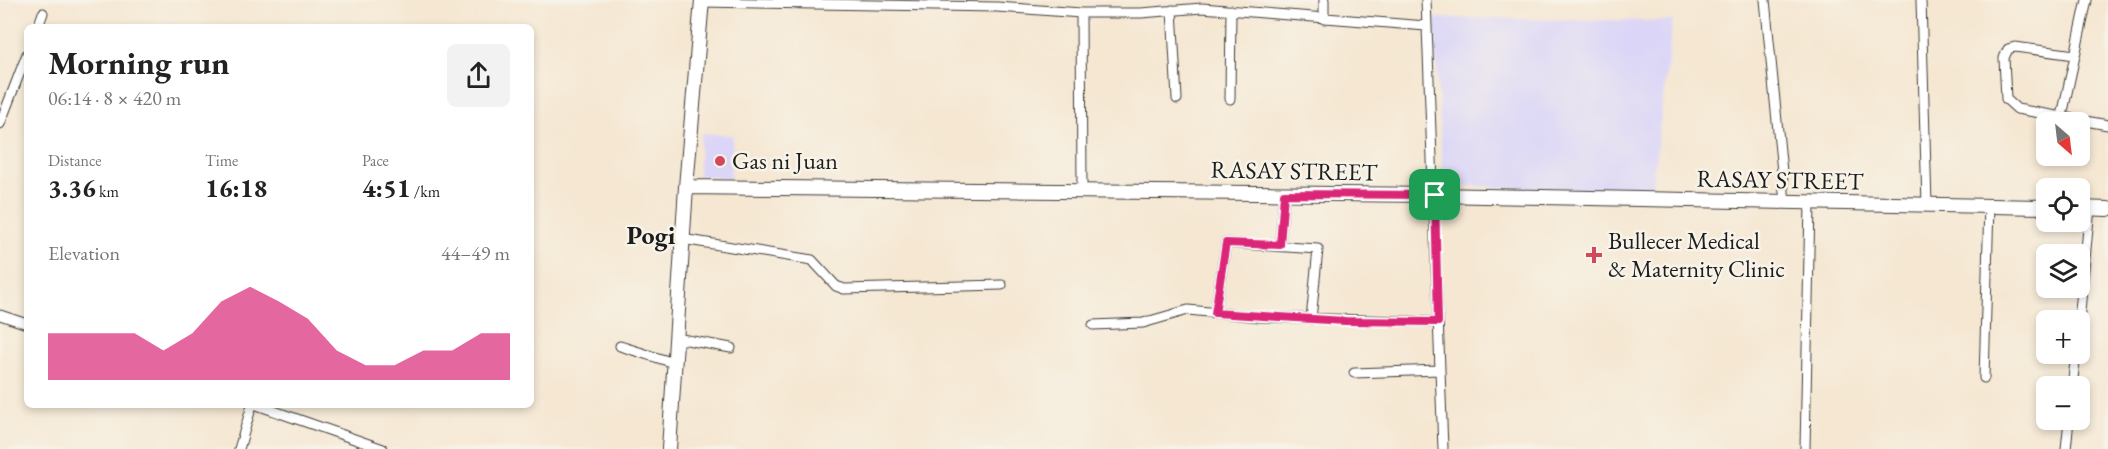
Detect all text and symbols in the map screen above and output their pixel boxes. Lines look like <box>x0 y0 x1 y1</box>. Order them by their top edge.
text: Morning run <box>48 41 230 84</box>
button: share <box>447 44 510 107</box>
text: 06:14 · 8 × 420 m <box>48 85 181 111</box>
north arrow <box>2036 112 2090 166</box>
map controls <box>2036 112 2090 430</box>
place label: Gas ni Juan <box>732 145 838 176</box>
text: Distance <box>48 150 101 171</box>
text: Time <box>205 150 238 171</box>
text: Pace <box>362 150 389 171</box>
marker: Gas ni Juan <box>713 154 727 168</box>
street label: RASAY STREET <box>1210 154 1379 187</box>
street label: RASAY STREET <box>1696 163 1865 196</box>
pin <box>1409 169 1460 220</box>
text: 3.36 <box>48 171 96 205</box>
text: 16:18 <box>205 171 267 205</box>
text: 4:51 <box>362 171 411 205</box>
icon: arrive <box>1418 178 1451 211</box>
button: locate <box>2036 178 2090 232</box>
text: km <box>96 181 119 202</box>
text: /km <box>411 181 440 202</box>
district label: Pogi <box>627 218 676 252</box>
place label: Bullecer Medical & Maternity Clinic <box>1608 225 1785 284</box>
text: Elevation <box>48 240 120 266</box>
text: 44–49 m <box>441 240 510 266</box>
button: layers <box>2036 244 2090 298</box>
marker: Bullecer Medical & Maternity Clinic <box>1585 246 1603 264</box>
button: + <box>2036 310 2090 364</box>
button: − <box>2036 376 2090 430</box>

